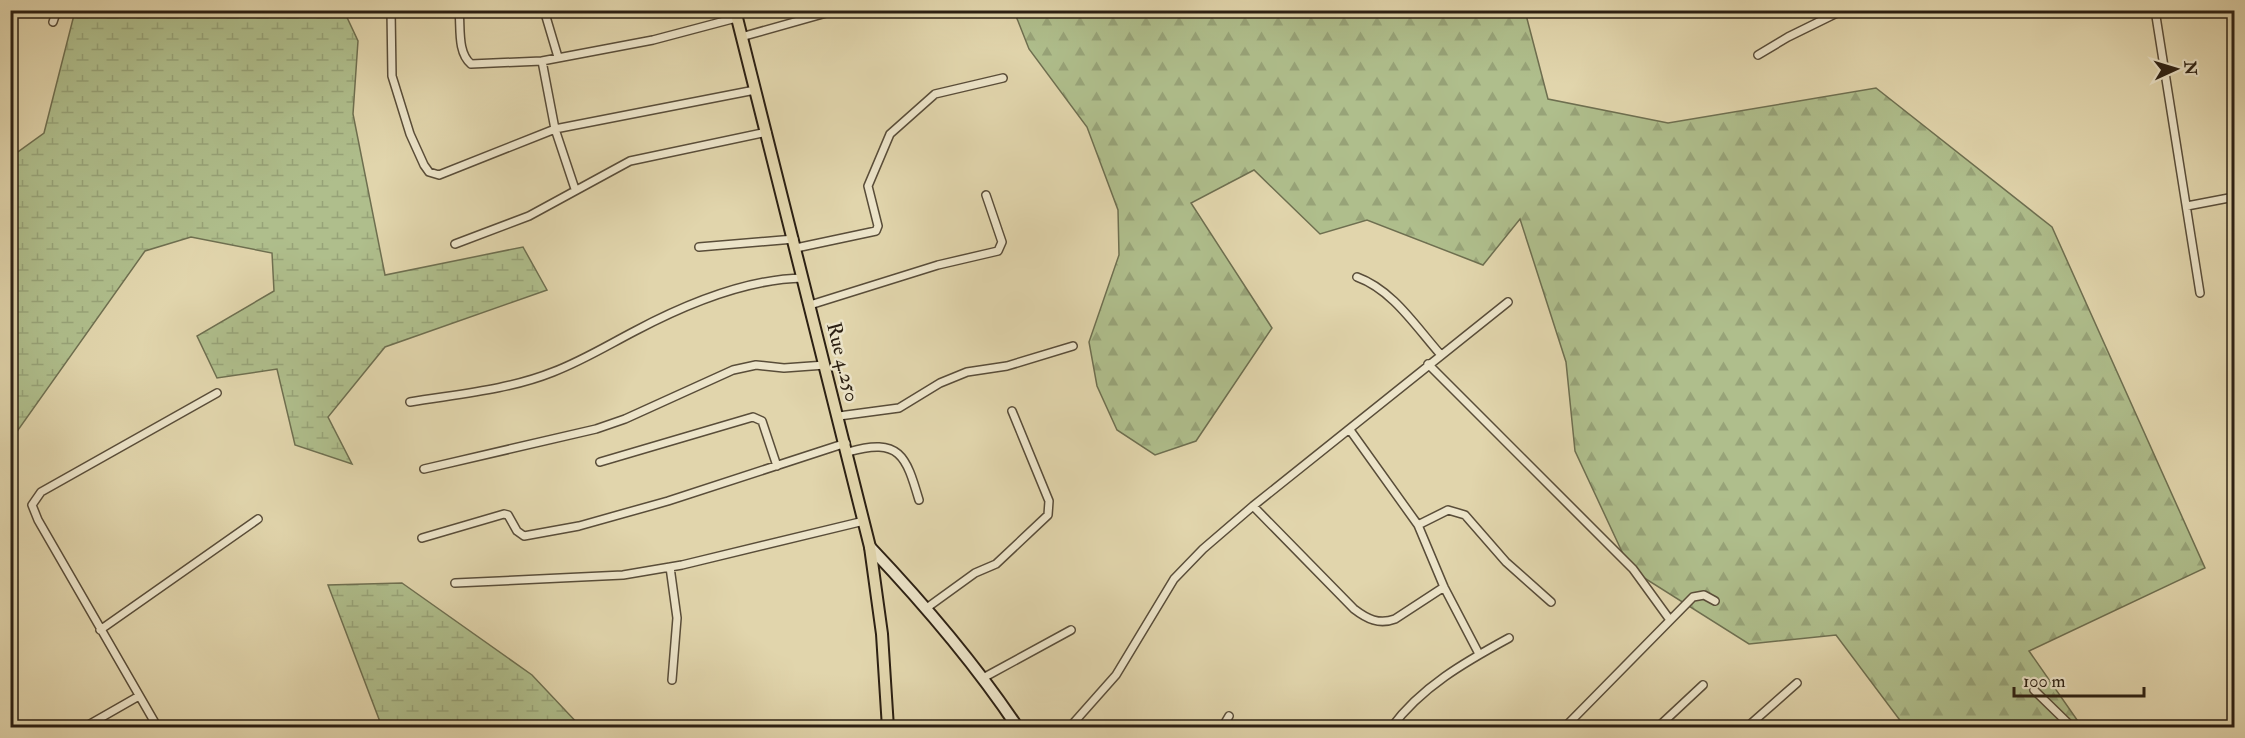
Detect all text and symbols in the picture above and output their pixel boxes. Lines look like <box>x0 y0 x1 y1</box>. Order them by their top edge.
north arrow <box>2146 39 2206 99</box>
text: N <box>2179 59 2200 77</box>
street label: Rue 4.250 <box>821 320 865 404</box>
scale bar <box>2014 660 2144 698</box>
text: 100 m <box>2023 670 2066 693</box>

